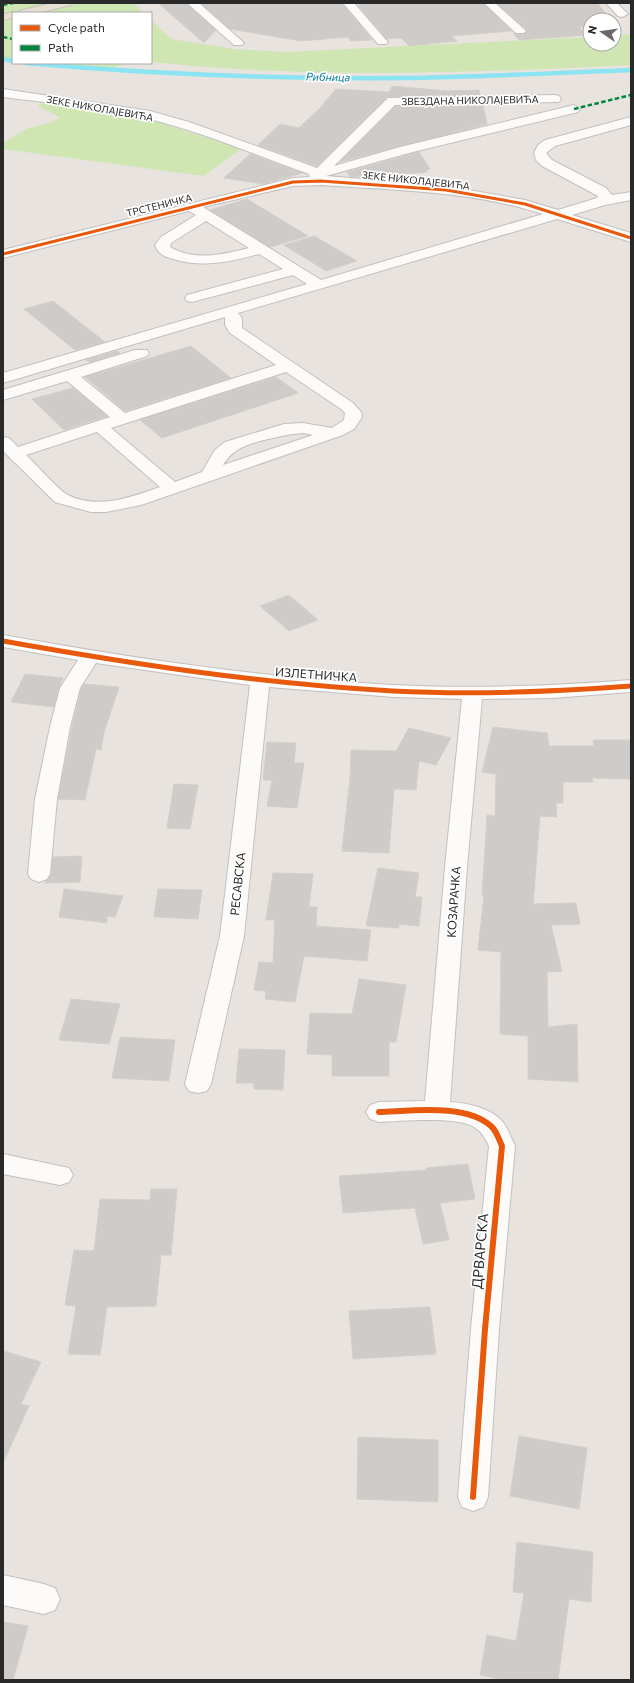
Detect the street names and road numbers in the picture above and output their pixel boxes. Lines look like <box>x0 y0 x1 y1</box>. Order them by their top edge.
street label: ЗЕКЕ НИКОЛАЈЕВИЋА <box>46 93 154 123</box>
street label: ЗВЕЗДАНА НИКОЛАЈЕВИЋА <box>401 93 539 107</box>
street label: ЗЕКЕ НИКОЛАЈЕВИЋА <box>362 168 471 192</box>
street label: ТРСТЕНИЧКА <box>125 191 193 219</box>
street label: ИЗЛЕТНИЧКА <box>275 664 358 684</box>
street label: РЕСАВСКА <box>227 852 247 916</box>
street label: КОЗАРАЧКА <box>444 866 462 938</box>
street label: ДРВАРСКА <box>468 1212 491 1289</box>

